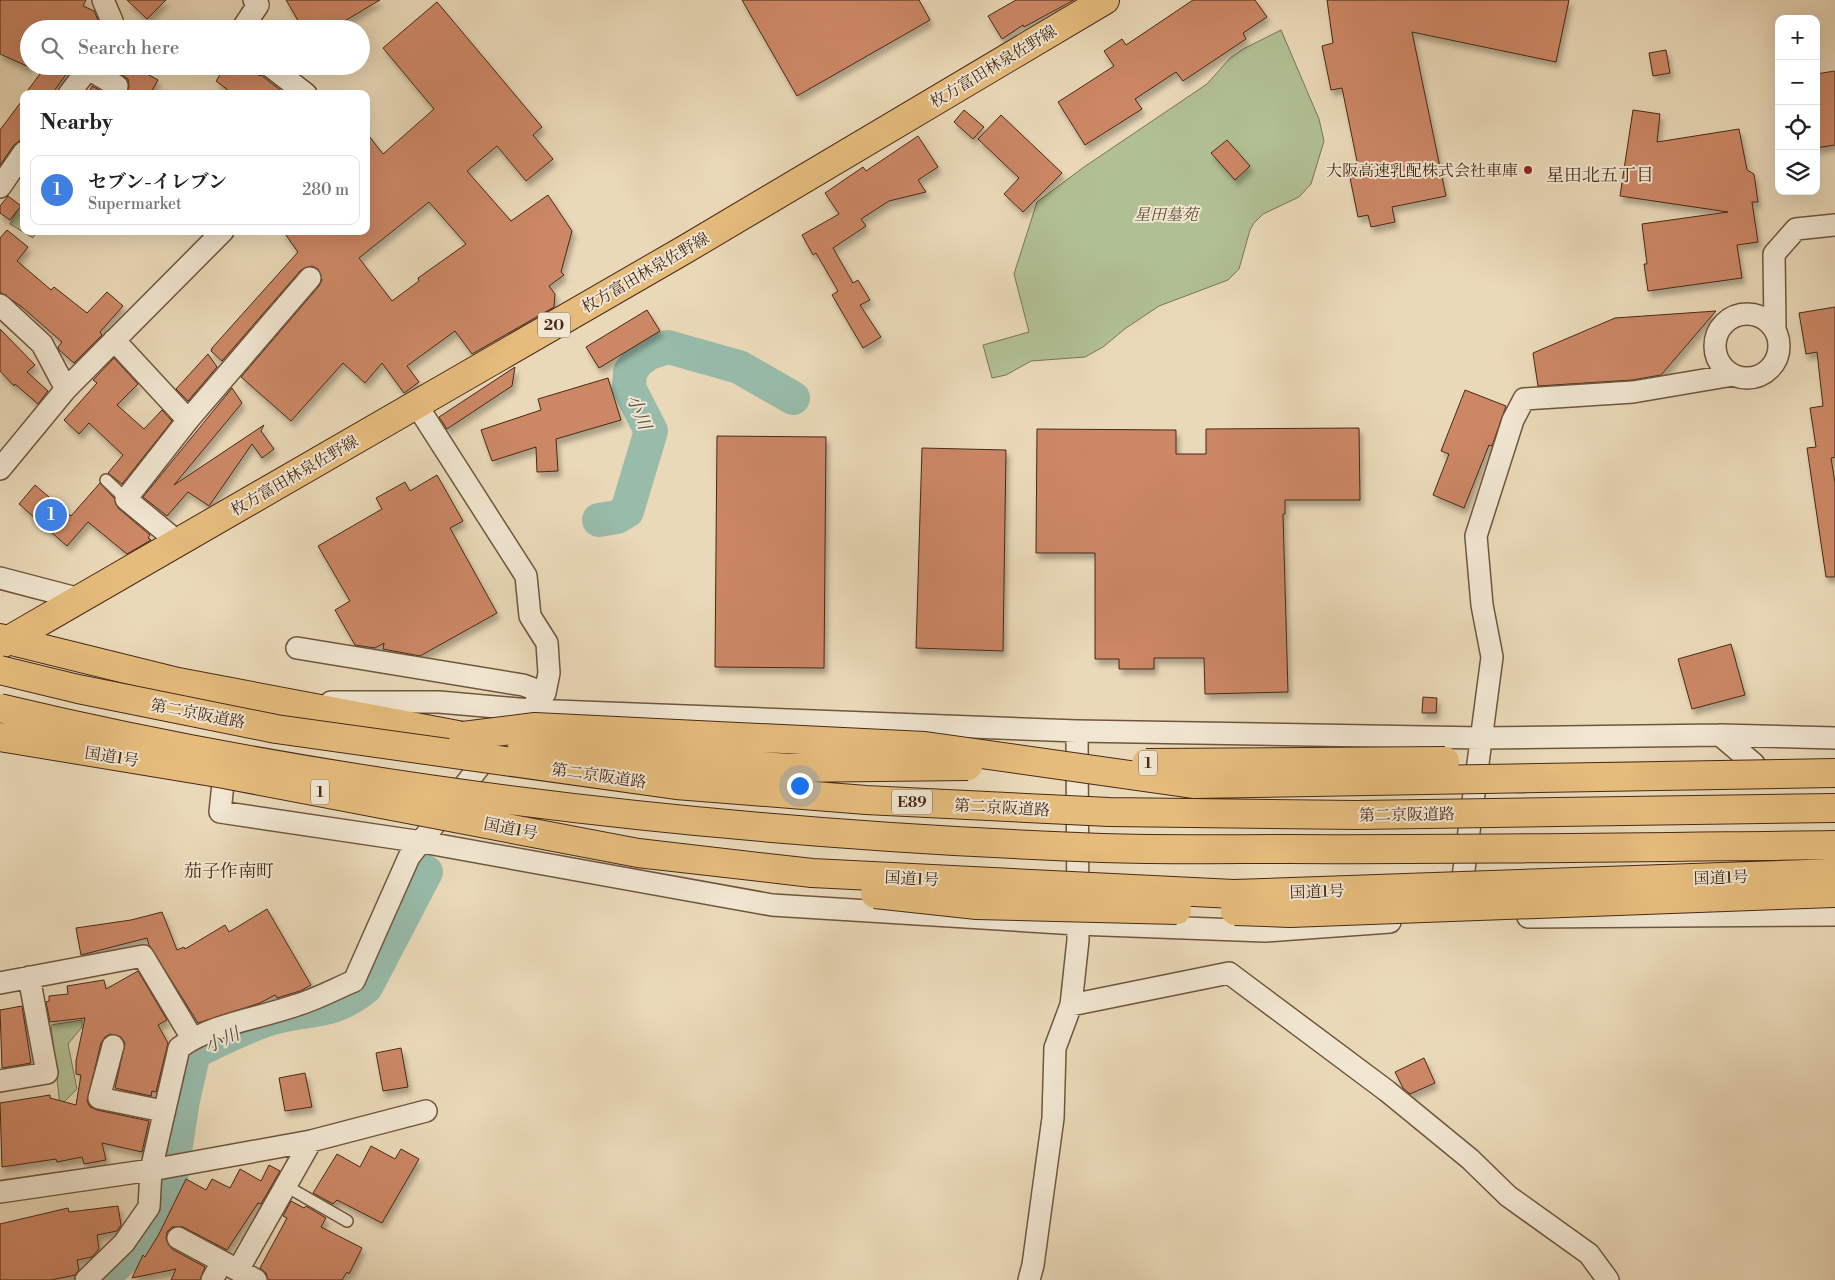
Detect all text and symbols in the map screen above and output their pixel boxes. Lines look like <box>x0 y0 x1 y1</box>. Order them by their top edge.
map controls <box>1775 15 1820 195</box>
button: + <box>1775 15 1820 60</box>
search box <box>20 20 370 75</box>
street label: 枚方富田林泉佐野線 <box>927 21 1060 113</box>
icon: search <box>38 34 66 62</box>
text: Search here <box>78 36 179 60</box>
button: − <box>1775 60 1820 105</box>
button: locate <box>1775 105 1820 150</box>
text: Nearby <box>40 110 113 136</box>
button: layers <box>1775 150 1820 195</box>
place label: 大阪高速乳配株式会社車庫 <box>1326 161 1518 181</box>
marker: 大阪高速乳配株式会社車庫 <box>1522 164 1534 176</box>
district label: 星田北五丁目 <box>1546 164 1654 187</box>
text: セブン-イレブン <box>88 170 227 194</box>
text: 1 <box>53 180 61 200</box>
text: 280 m <box>302 180 349 200</box>
text: Supermarket <box>88 194 182 214</box>
park label: 星田墓苑 <box>1134 205 1201 225</box>
street label: 枚方富田林泉佐野線 <box>578 228 713 318</box>
road number: 20 <box>538 312 570 338</box>
water label: 小川 <box>621 391 657 435</box>
street label: 枚方富田林泉佐野線 <box>227 431 362 521</box>
pin: 1 <box>35 496 67 534</box>
street label: 第二京阪道路 <box>149 695 247 733</box>
street label: 国道1号 <box>83 743 141 771</box>
road number: 1 <box>1139 750 1157 776</box>
street label: 第二京阪道路 <box>550 759 648 793</box>
your location <box>787 773 813 799</box>
road number: 1 <box>311 780 329 804</box>
road number: E89 <box>892 790 932 814</box>
street label: 第二京阪道路 <box>953 795 1050 820</box>
street label: 第二京阪道路 <box>1359 804 1455 826</box>
street label: 国道1号 <box>482 814 540 844</box>
district label: 茄子作南町 <box>184 860 274 883</box>
street label: 国道1号 <box>1693 867 1749 889</box>
street label: 国道1号 <box>884 868 940 890</box>
street label: 国道1号 <box>1289 881 1345 903</box>
water label: 小川 <box>201 1022 245 1058</box>

